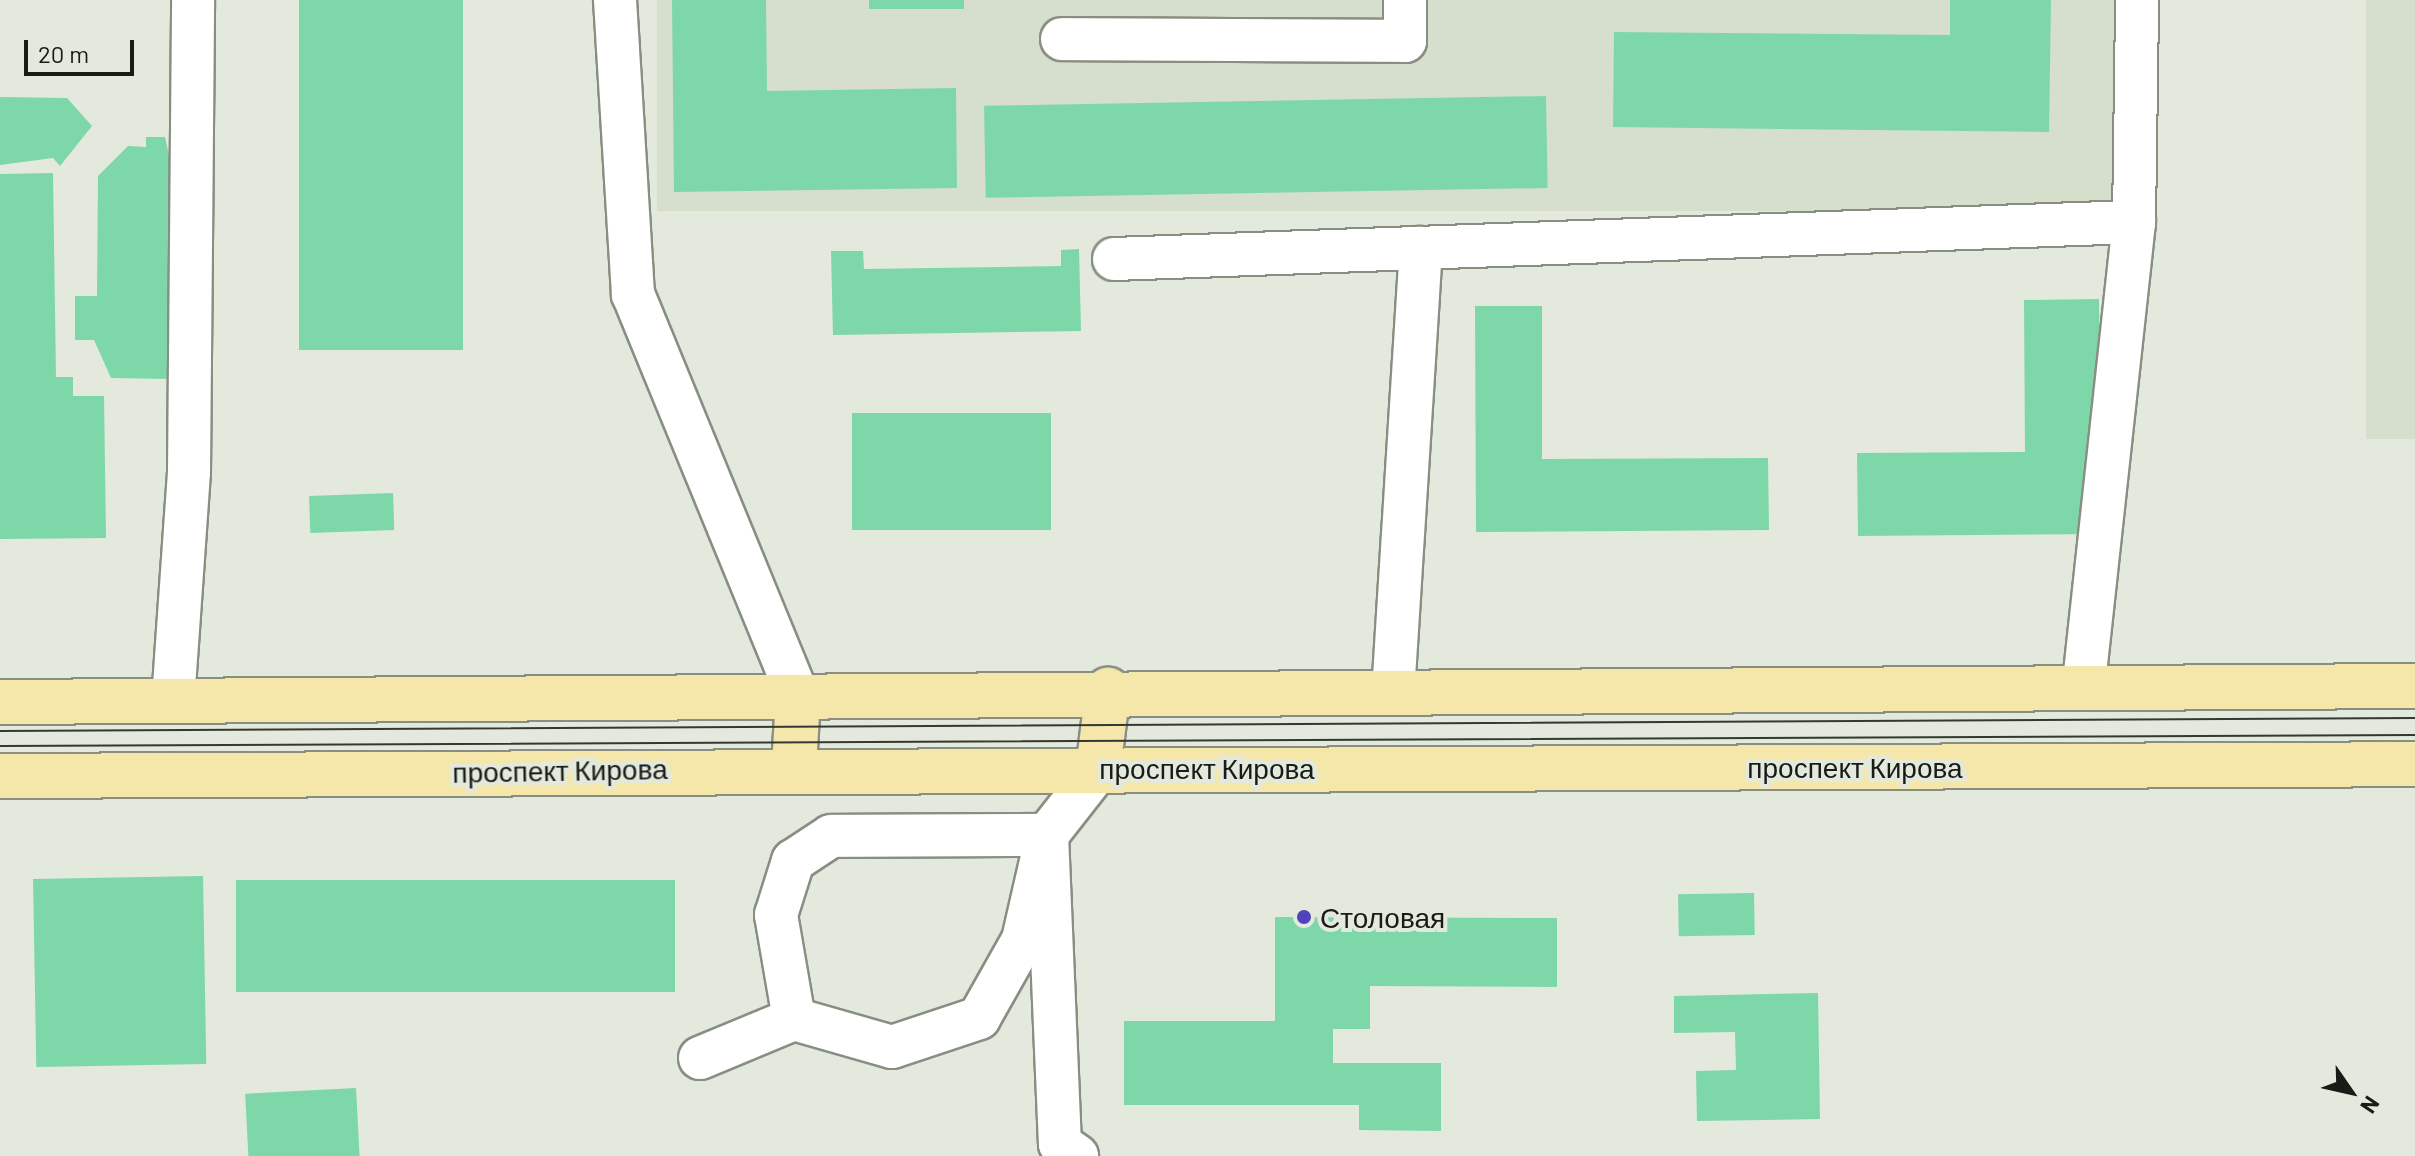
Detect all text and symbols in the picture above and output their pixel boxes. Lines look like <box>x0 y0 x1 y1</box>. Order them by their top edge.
scale bar <box>28 24 138 74</box>
text: 20 m <box>38 39 89 68</box>
street label: проспект Кирова <box>1747 750 1963 784</box>
street label: проспект Кирова <box>452 751 668 789</box>
street label: проспект Кирова <box>1099 751 1315 785</box>
place label: Столовая <box>1320 900 1445 934</box>
marker: Столовая <box>1295 908 1313 926</box>
north arrow <box>2311 1052 2391 1132</box>
text: N <box>2356 1092 2386 1119</box>

